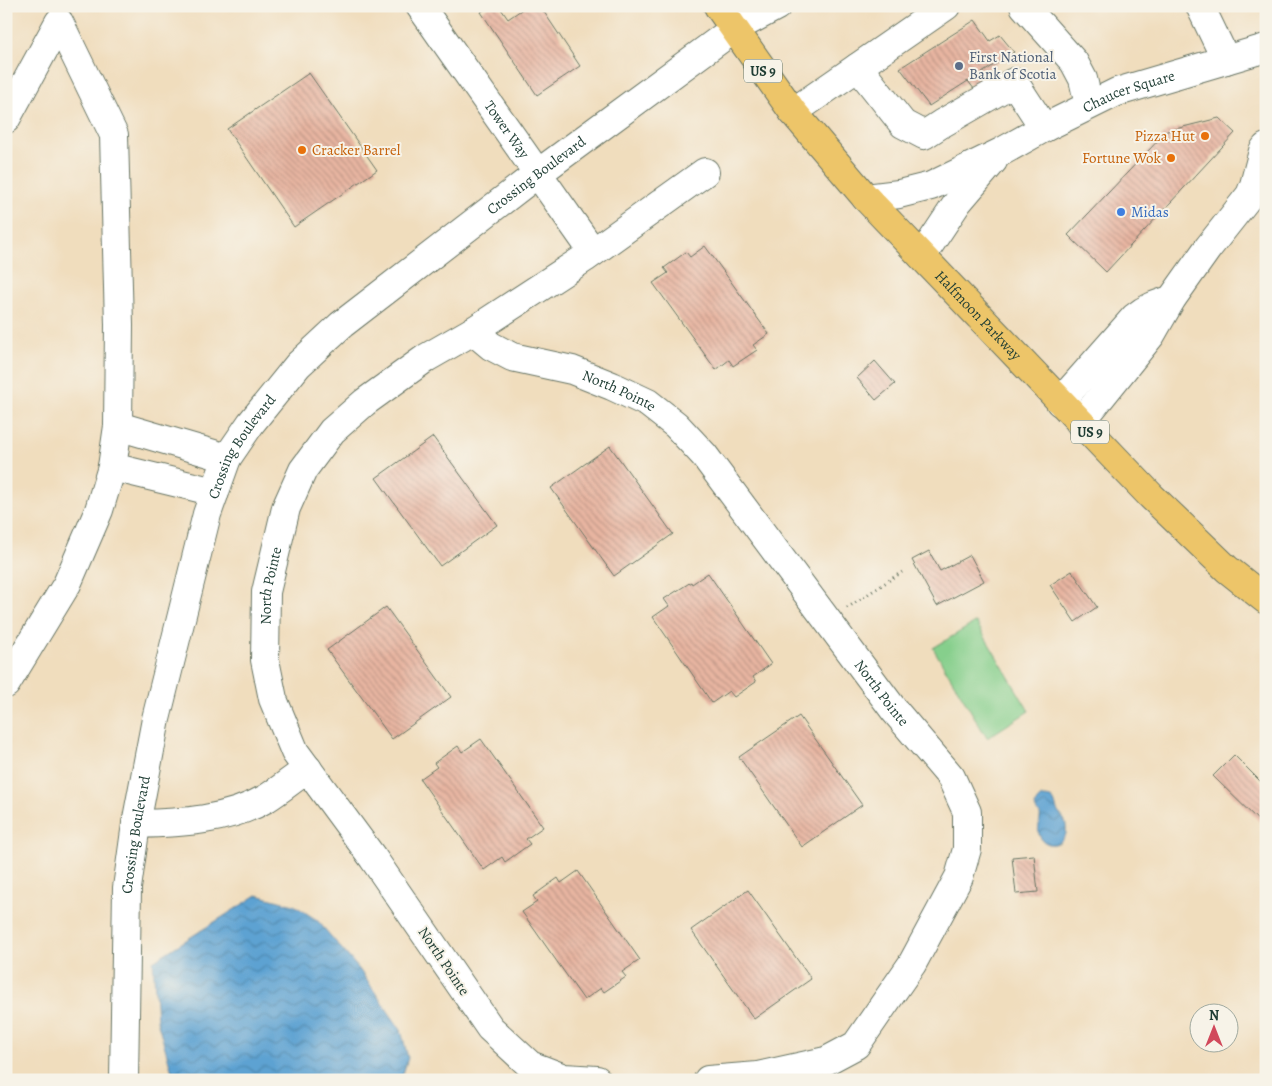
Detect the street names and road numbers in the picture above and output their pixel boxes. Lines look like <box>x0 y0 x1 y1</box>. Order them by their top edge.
road number: US 9 <box>744 59 782 82</box>
street label: Chaucer Square <box>1079 65 1177 117</box>
street label: Tower Way <box>480 97 534 163</box>
street label: Crossing Boulevard <box>483 131 590 219</box>
street label: Halfmoon Parkway <box>930 266 1026 365</box>
street label: North Pointe <box>579 365 661 416</box>
street label: Crossing Boulevard <box>203 390 281 502</box>
road number: US 9 <box>1071 421 1109 444</box>
street label: North Pointe <box>255 544 287 625</box>
street label: North Pointe <box>850 655 914 731</box>
street label: Crossing Boulevard <box>117 773 155 894</box>
street label: North Pointe <box>414 923 474 999</box>

